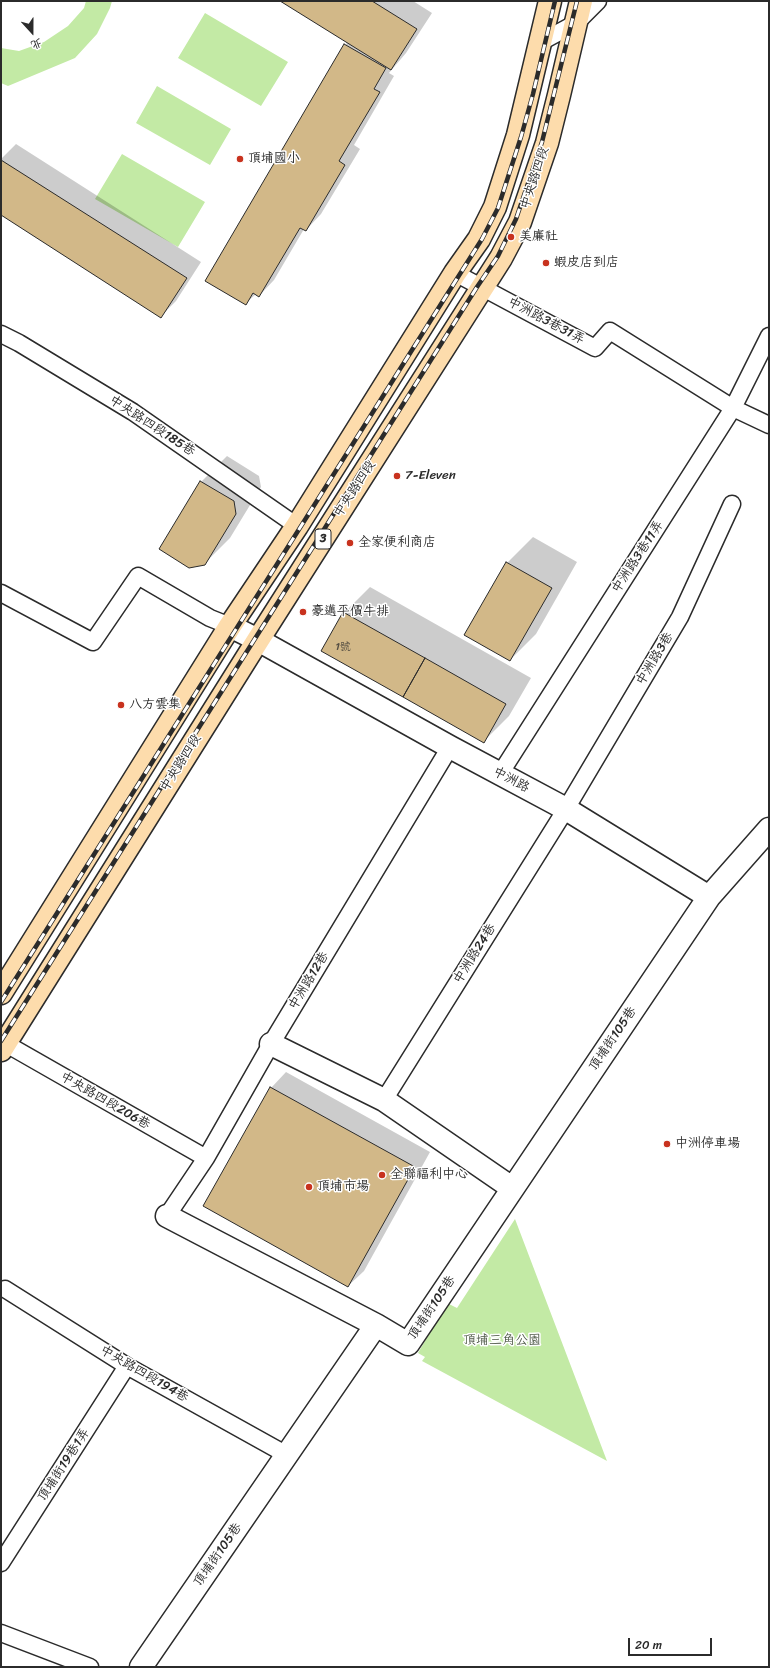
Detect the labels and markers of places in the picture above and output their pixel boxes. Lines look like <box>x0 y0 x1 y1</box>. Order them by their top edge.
place label: 頂埔國小 <box>248 151 300 167</box>
marker: 頂埔國小 <box>235 154 245 164</box>
place label: 美廉社 <box>519 229 558 245</box>
marker: 美廉社 <box>506 232 516 242</box>
place label: 蝦皮店到店 <box>554 255 619 271</box>
marker: 蝦皮店到店 <box>541 258 551 268</box>
place label: 7-Eleven <box>405 468 456 484</box>
marker: 7-Eleven <box>392 471 402 481</box>
place label: 全家便利商店 <box>358 535 436 551</box>
marker: 全家便利商店 <box>345 538 355 548</box>
place label: 豪邁平價牛排 <box>311 604 389 620</box>
marker: 豪邁平價牛排 <box>298 607 308 617</box>
place label: 八方雲集 <box>129 697 181 713</box>
marker: 八方雲集 <box>116 700 126 710</box>
place label: 中洲停車場 <box>675 1136 740 1152</box>
marker: 中洲停車場 <box>662 1139 672 1149</box>
place label: 全聯福利中心 <box>390 1167 468 1183</box>
marker: 全聯福利中心 <box>377 1170 387 1180</box>
place label: 頂埔市場 <box>317 1179 369 1195</box>
marker: 頂埔市場 <box>304 1182 314 1192</box>

